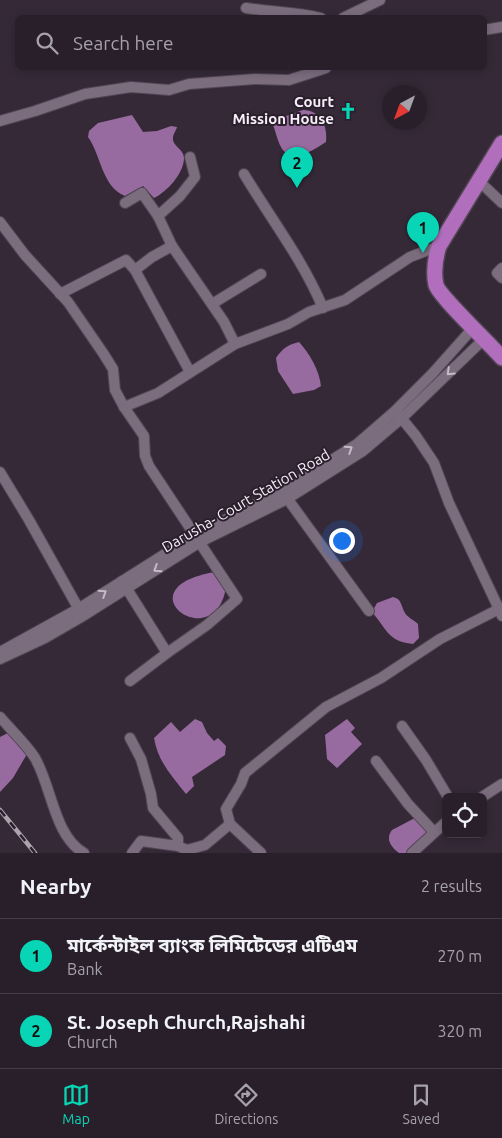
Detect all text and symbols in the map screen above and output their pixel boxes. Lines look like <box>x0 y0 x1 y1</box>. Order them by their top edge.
search box <box>15 15 487 70</box>
icon: search <box>33 29 61 57</box>
text: Search here <box>73 32 173 54</box>
north arrow <box>382 85 427 130</box>
place label: Court Mission House <box>232 93 335 127</box>
church icon: Court Mission House <box>338 101 358 121</box>
pin: 2 <box>281 147 313 188</box>
pin: 1 <box>407 212 439 253</box>
one-way arrow <box>446 366 455 375</box>
street label: Darusha- Court Station Road <box>159 445 333 556</box>
one-way arrow <box>343 446 352 455</box>
your location <box>329 528 355 554</box>
one-way arrow <box>153 563 162 573</box>
one-way arrow <box>98 590 107 599</box>
map controls <box>442 793 487 838</box>
button: locate <box>442 793 487 838</box>
text: Nearby <box>20 874 91 898</box>
text: 2 results <box>421 877 482 895</box>
text: মার্কেন্টাইল ব্যাংক লিমিটেডের এটিএম <box>67 934 357 956</box>
text: 1 <box>31 947 41 965</box>
text: 270 m <box>437 947 482 965</box>
text: Bank <box>67 960 103 978</box>
text: St. Joseph Church,Rajshahi <box>67 1011 306 1033</box>
text: 2 <box>31 1022 41 1040</box>
text: 320 m <box>437 1022 482 1040</box>
text: Church <box>67 1033 118 1051</box>
tab: Map <box>62 1081 90 1127</box>
tab: Directions <box>214 1081 278 1127</box>
tab: Saved <box>403 1081 440 1127</box>

